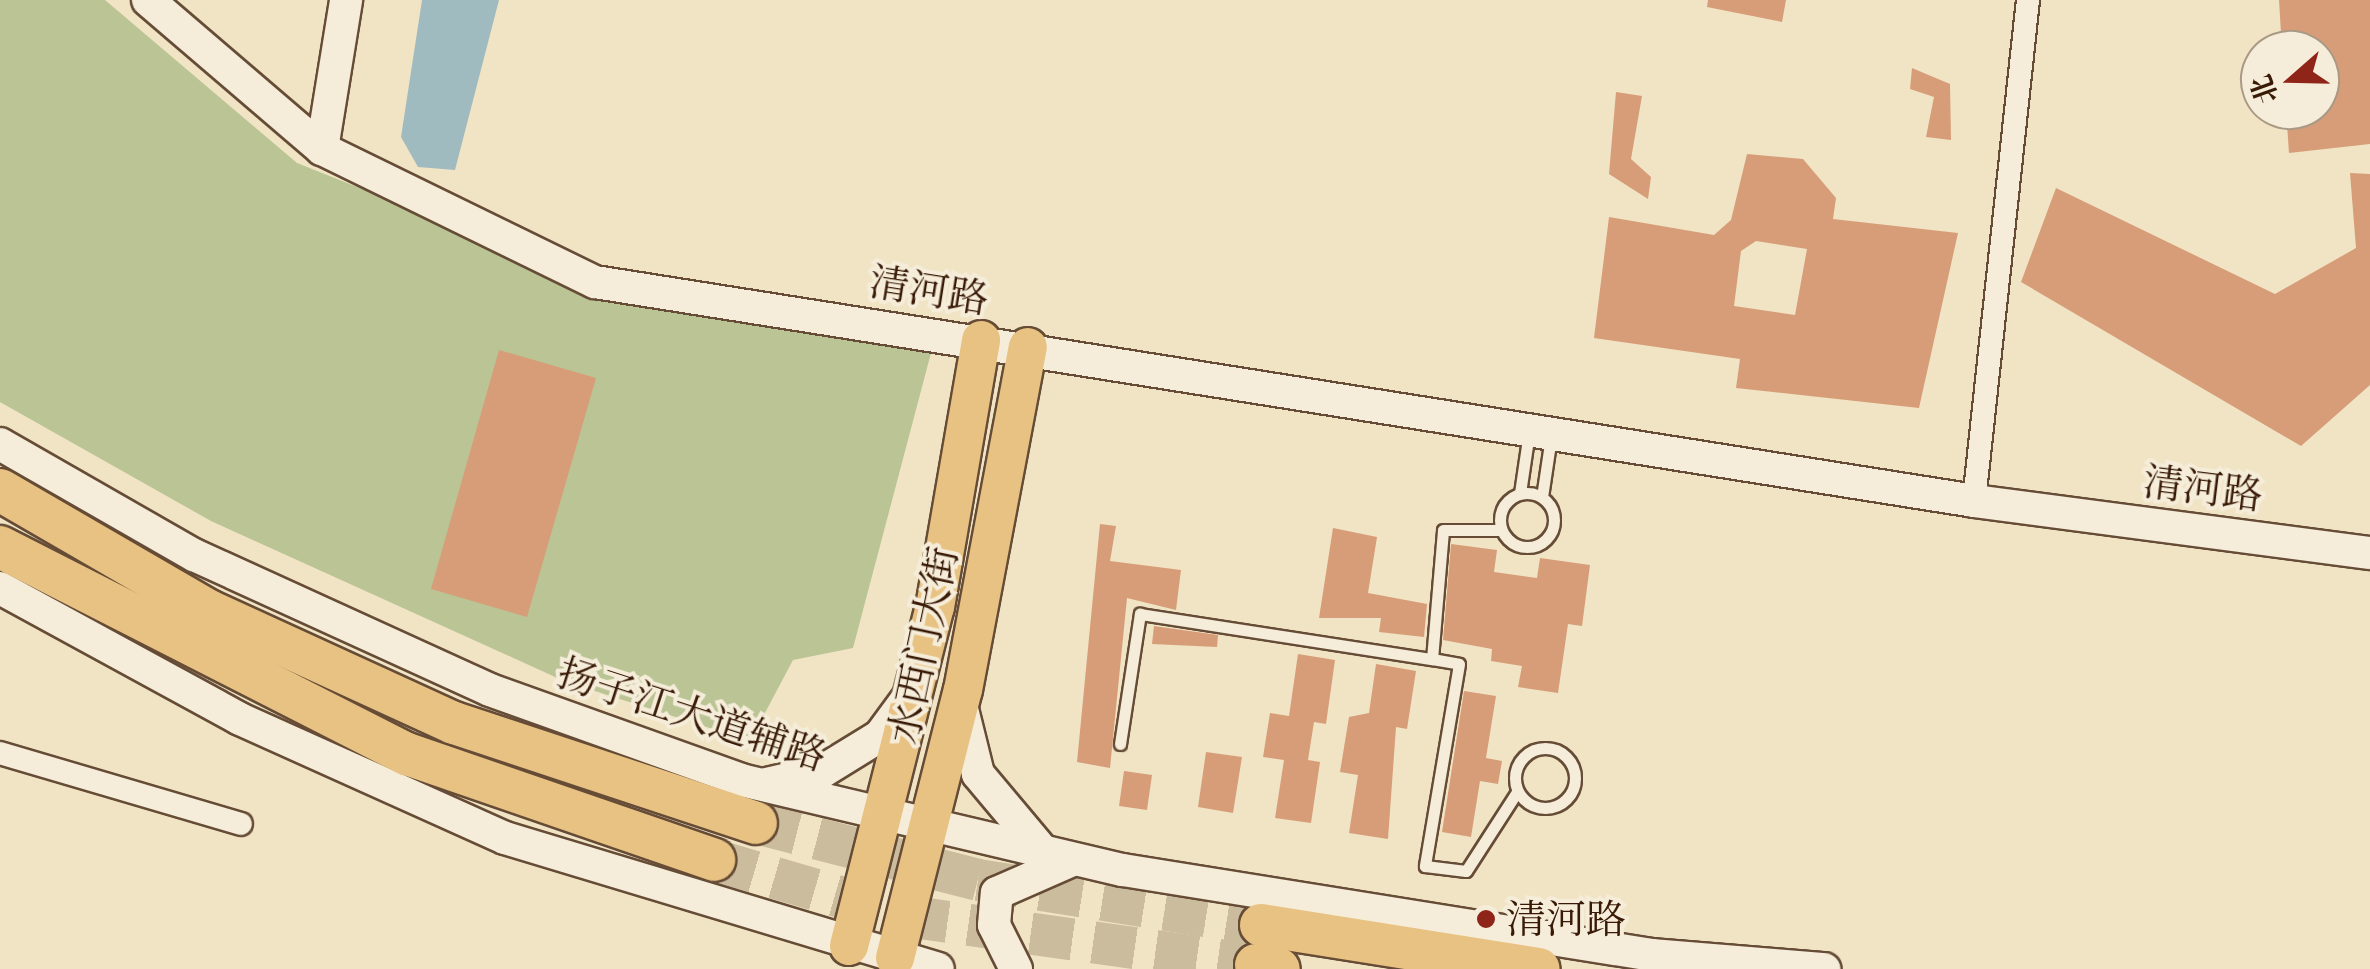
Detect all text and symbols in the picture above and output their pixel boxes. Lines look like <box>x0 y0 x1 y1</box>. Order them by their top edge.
north arrow <box>2240 30 2340 130</box>
text: 北 <box>2242 70 2285 109</box>
street label: 清河路 <box>866 257 992 323</box>
street label: 清河路 <box>2141 457 2265 519</box>
street label: 水西门大街 <box>879 542 967 748</box>
street label: 扬子江大道辅路 <box>551 648 833 780</box>
place label: 清河路 <box>1506 895 1626 943</box>
marker: 清河路 <box>1475 908 1497 930</box>

